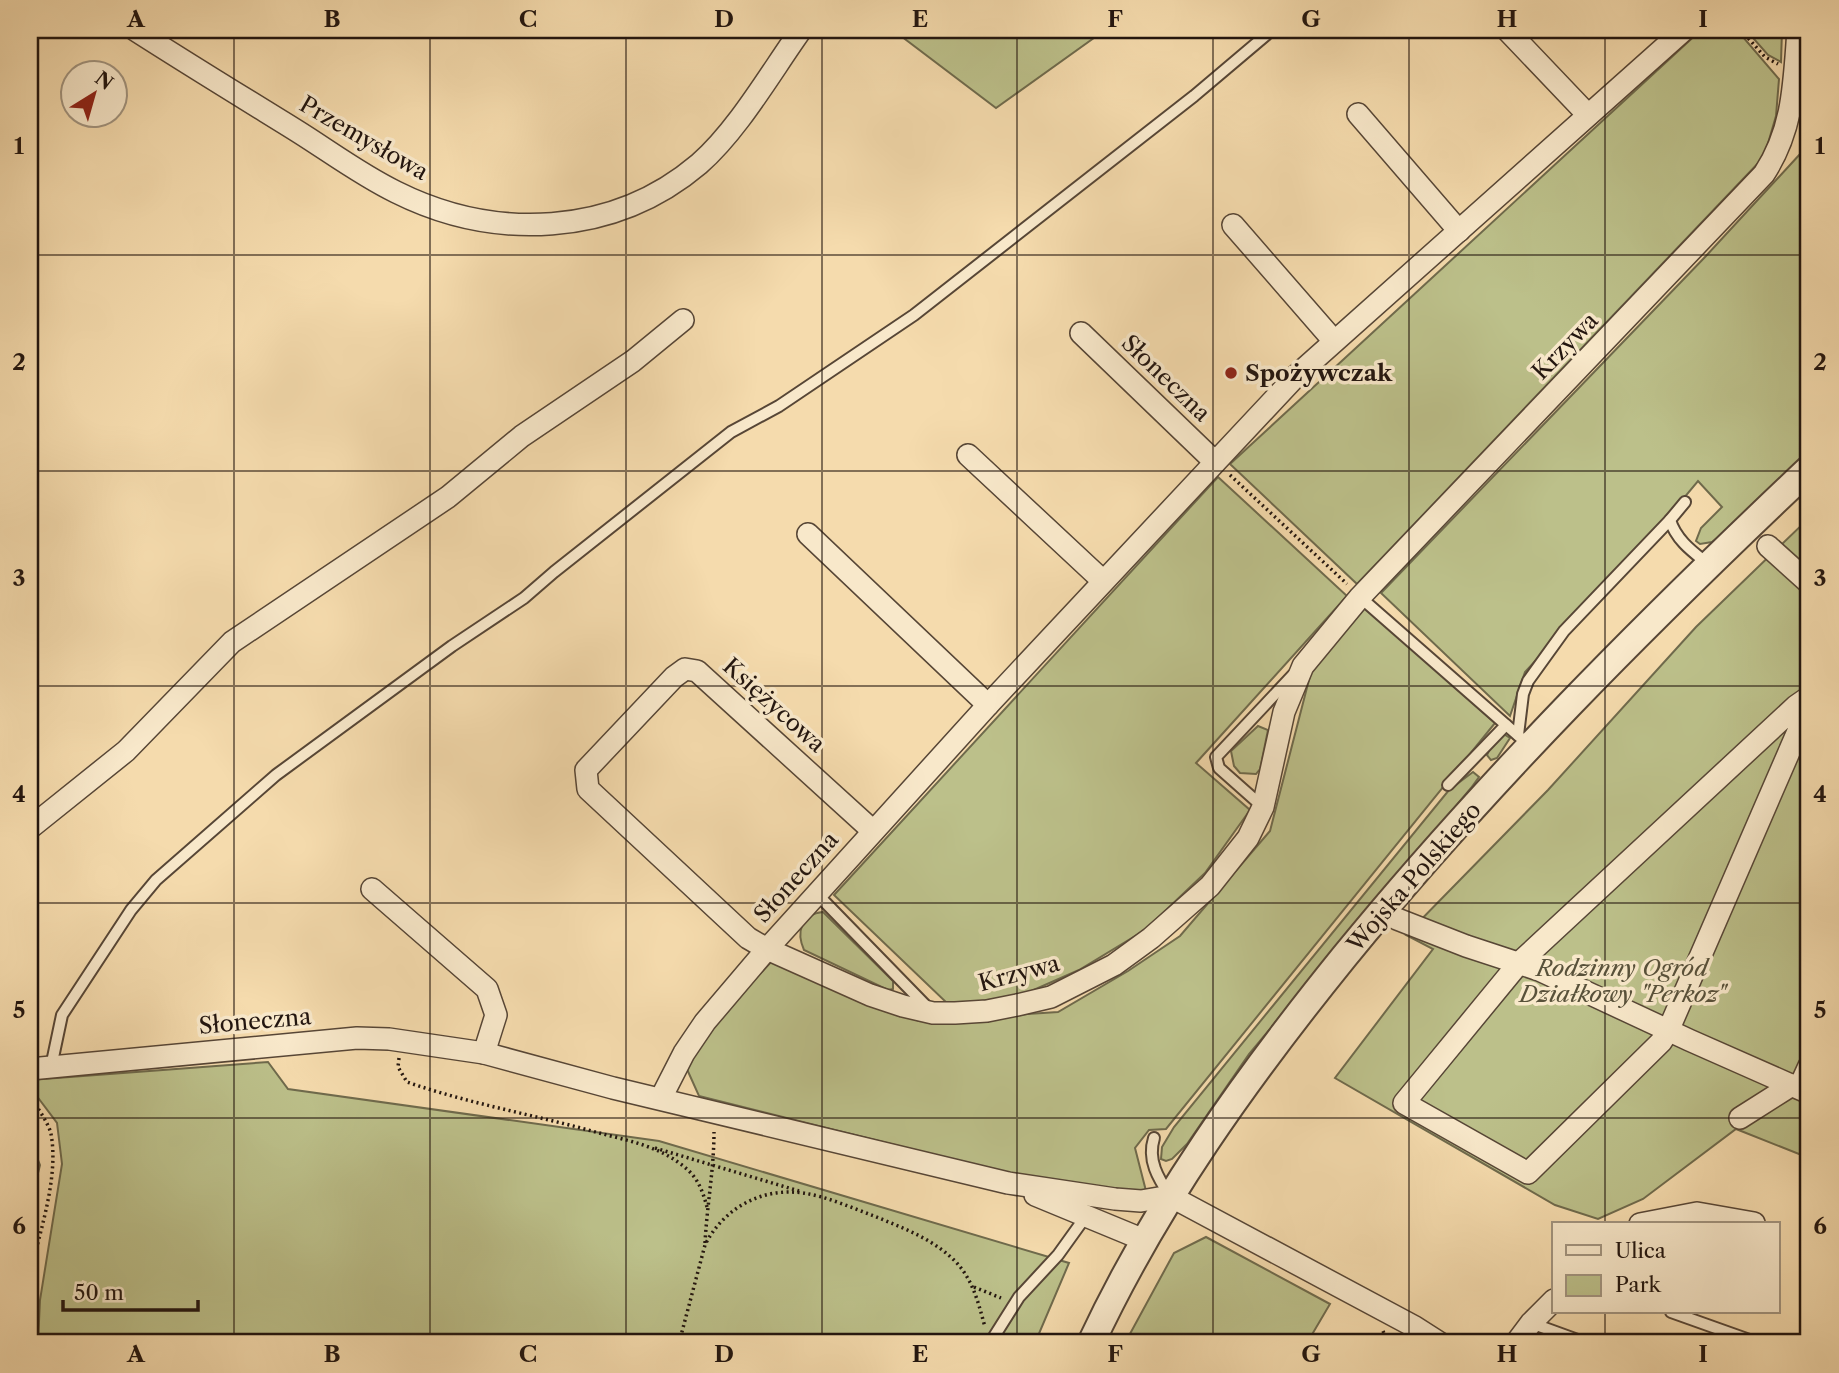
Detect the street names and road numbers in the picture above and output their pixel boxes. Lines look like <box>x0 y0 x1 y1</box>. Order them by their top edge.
street label: Przemysłowa <box>295 90 434 186</box>
street label: Krzywa <box>1526 306 1604 385</box>
street label: Słoneczna <box>1116 329 1217 428</box>
street label: Księżycowa <box>717 652 832 759</box>
street label: Wojska Polskiego <box>1341 796 1487 958</box>
street label: Słoneczna <box>748 825 845 928</box>
street label: Krzywa <box>975 949 1063 997</box>
street label: Słoneczna <box>198 1002 313 1040</box>

